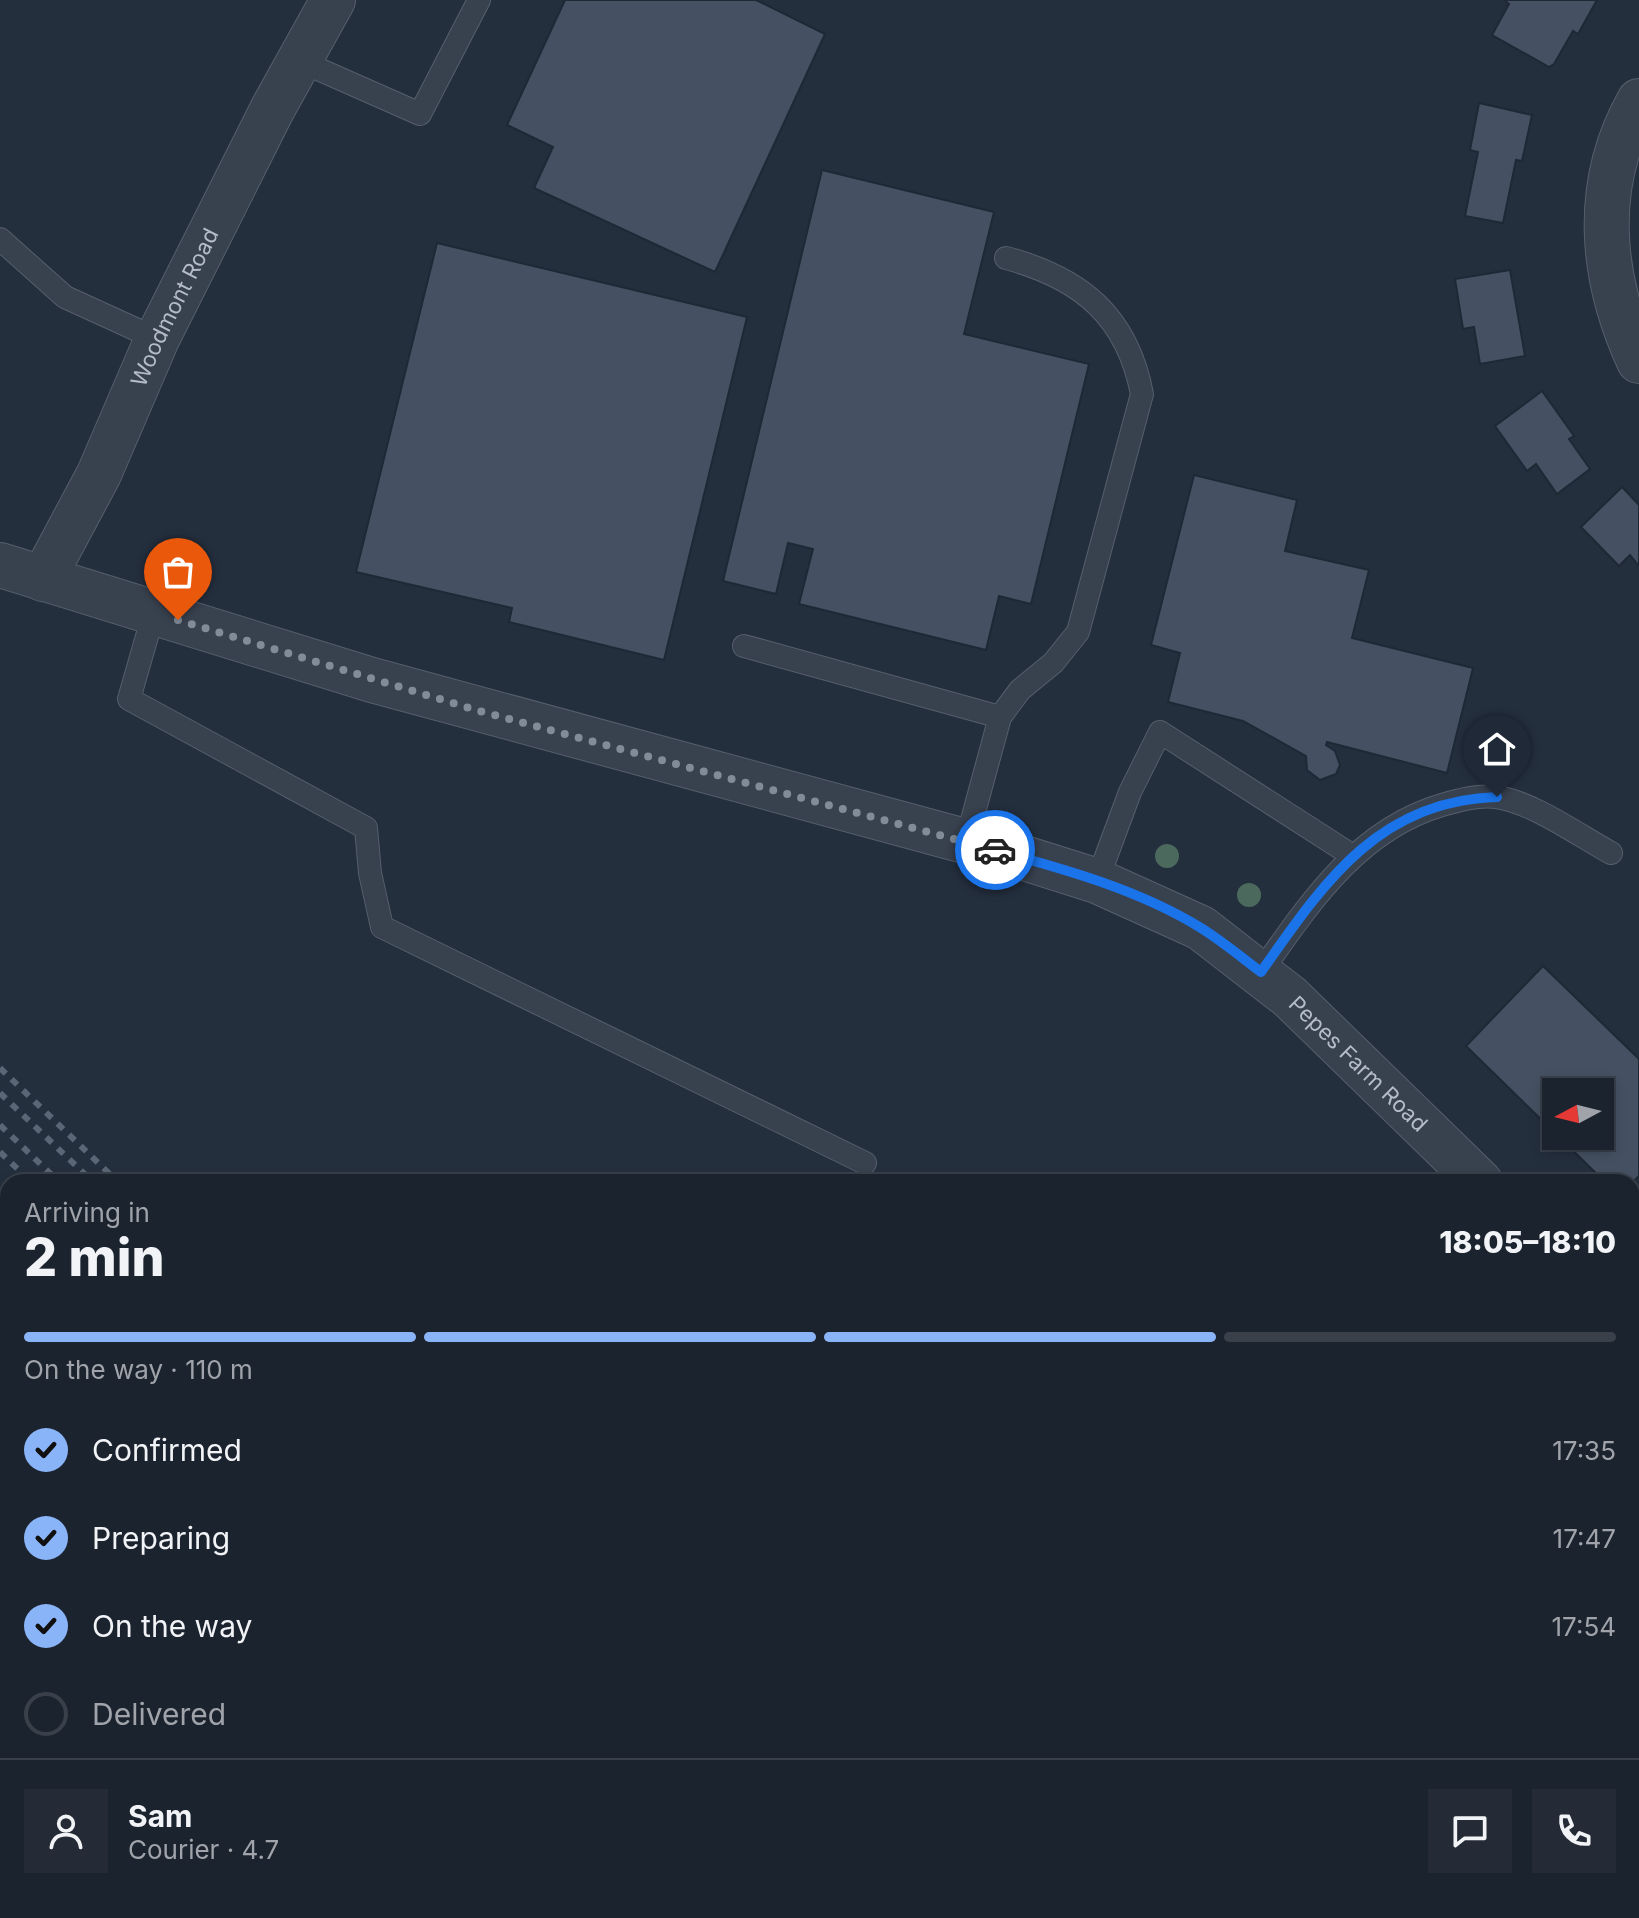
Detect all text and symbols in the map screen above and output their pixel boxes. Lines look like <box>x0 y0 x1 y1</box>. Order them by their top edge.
street label: Woodmont Road <box>125 224 223 390</box>
pin <box>144 538 212 620</box>
icon: bag <box>156 550 200 594</box>
pin <box>1463 715 1531 797</box>
icon: home <box>1475 727 1519 771</box>
courier <box>955 810 1035 890</box>
icon: car <box>973 828 1017 872</box>
street label: Pepes Farm Road <box>1284 990 1433 1137</box>
north arrow <box>1542 1078 1614 1150</box>
map controls <box>1542 1078 1614 1150</box>
text: Arriving in <box>24 1197 150 1228</box>
text: 18:05–18:10 <box>1439 1224 1616 1260</box>
text: 2 min <box>24 1226 165 1289</box>
text: On the way · 110 m <box>24 1354 253 1385</box>
icon: check <box>24 1428 68 1472</box>
text: Confirmed <box>92 1432 242 1468</box>
text: 17:35 <box>1552 1435 1616 1466</box>
icon: check <box>24 1516 68 1560</box>
text: Preparing <box>92 1520 230 1556</box>
text: 17:47 <box>1553 1523 1616 1554</box>
icon: check <box>24 1604 68 1648</box>
text: On the way <box>92 1608 252 1644</box>
text: 17:54 <box>1551 1611 1616 1642</box>
text: Delivered <box>92 1696 226 1732</box>
button: person <box>24 1789 108 1873</box>
button: chat <box>1428 1789 1512 1873</box>
button: phone <box>1532 1789 1616 1873</box>
text: Sam <box>128 1798 192 1834</box>
text: Courier · 4.7 <box>128 1834 279 1865</box>

